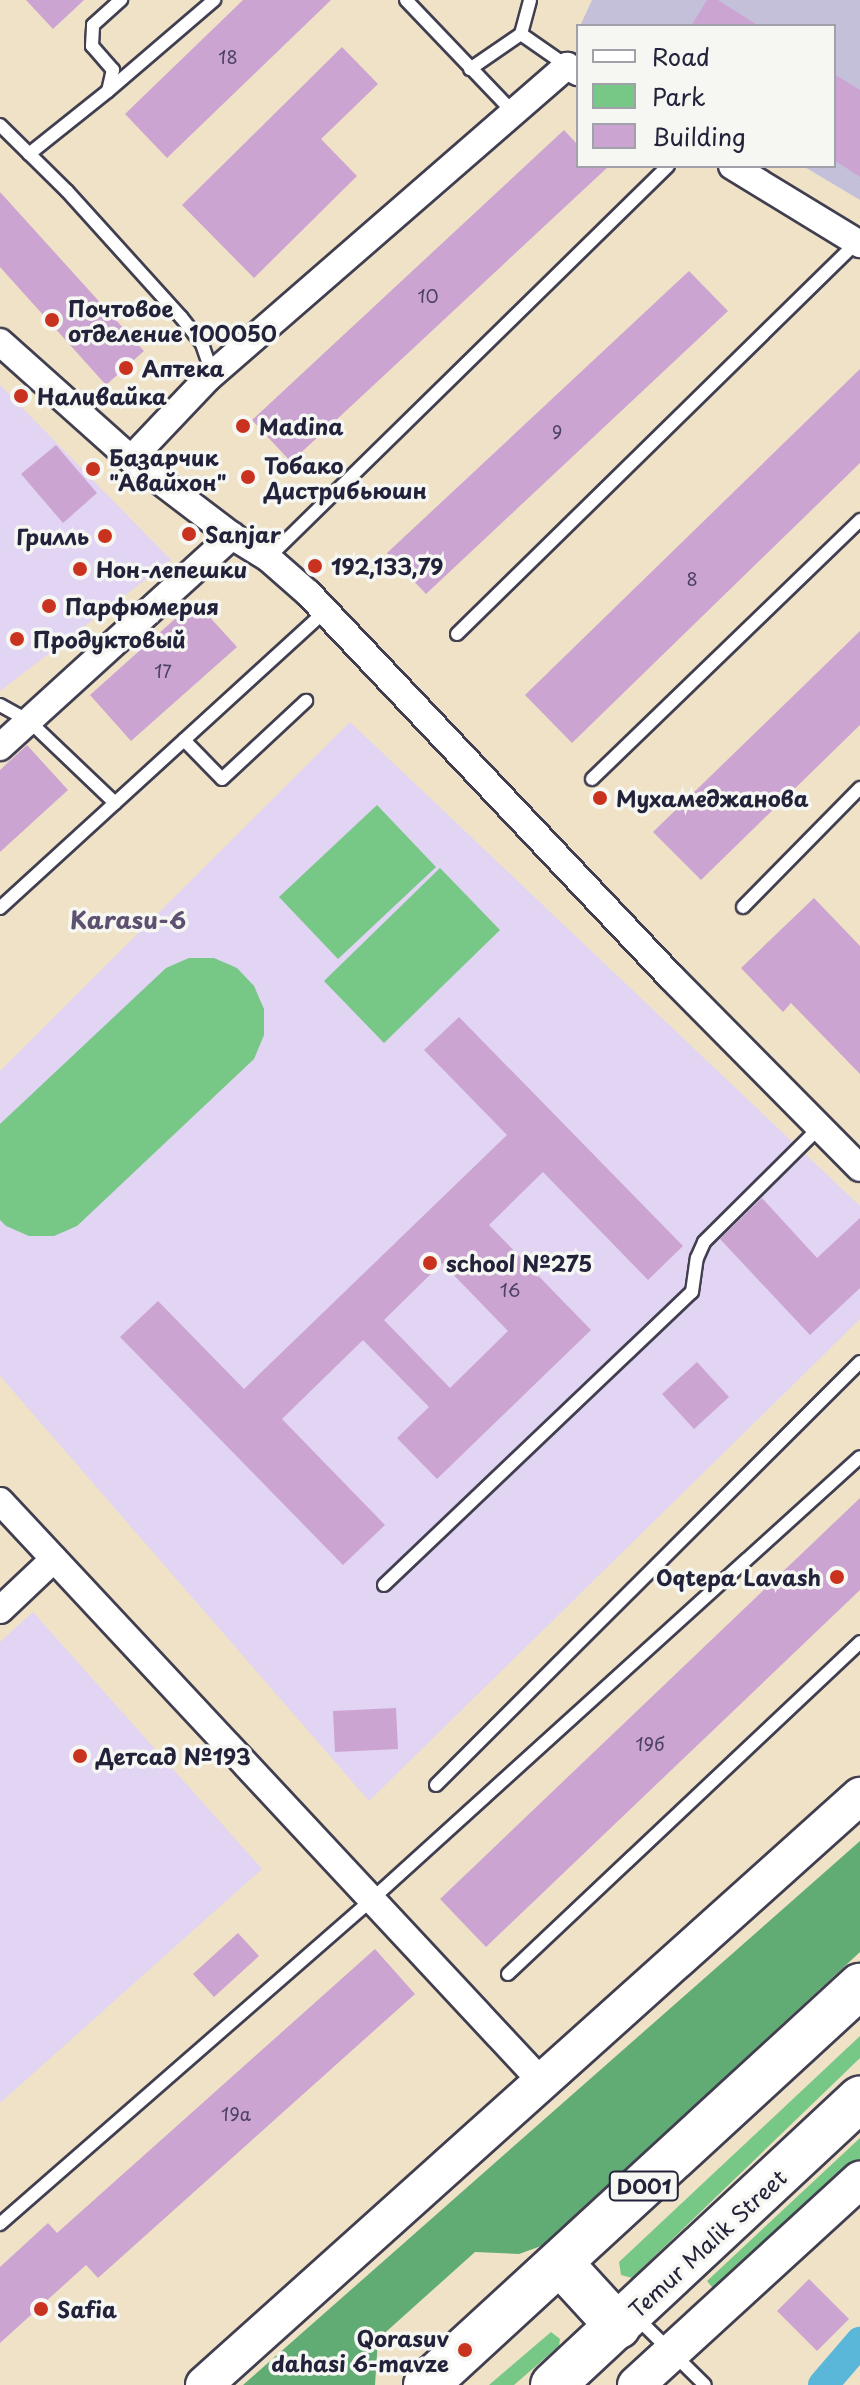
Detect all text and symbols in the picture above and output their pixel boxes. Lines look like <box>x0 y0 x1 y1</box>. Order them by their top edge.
legend <box>576 24 836 168</box>
text: Road <box>652 38 710 74</box>
house number: 18 <box>218 46 238 68</box>
text: Park <box>652 78 706 114</box>
text: Building <box>652 118 746 154</box>
house number: 10 <box>417 285 439 307</box>
place label: Почтовое отделение 100050 <box>68 294 277 346</box>
marker: Почтовое отделение 100050 <box>43 311 61 329</box>
place label: Аптека <box>142 355 224 381</box>
marker: Аптека <box>117 359 135 377</box>
place label: Наливайка <box>37 383 167 409</box>
marker: Наливайка <box>12 387 30 405</box>
place label: Madina <box>259 413 344 439</box>
marker: Madina <box>234 417 252 435</box>
house number: 9 <box>552 421 562 443</box>
place label: Базарчик "Авайхон" <box>109 443 227 494</box>
place label: Тобако Дистрибьюшн <box>264 451 427 502</box>
marker: Базарчик "Авайхон" <box>84 460 102 478</box>
marker: Тобако Дистрибьюшн <box>239 468 257 486</box>
place label: Sanjar <box>205 521 281 547</box>
place label: Грилль <box>16 523 89 549</box>
marker: Sanjar <box>180 525 198 543</box>
marker: Грилль <box>96 527 114 545</box>
place label: 192,133,79 <box>331 553 443 579</box>
place label: Нон-лепешки <box>96 556 247 582</box>
marker: 192,133,79 <box>306 557 324 575</box>
marker: Нон-лепешки <box>71 560 89 578</box>
house number: 8 <box>686 568 698 590</box>
place label: Парфюмерия <box>65 593 219 619</box>
marker: Парфюмерия <box>40 597 58 615</box>
place label: Продуктовый <box>33 626 186 652</box>
marker: Продуктовый <box>8 630 26 648</box>
house number: 17 <box>154 660 172 682</box>
place label: Мухамеджанова <box>616 785 809 811</box>
marker: Мухамеджанова <box>591 789 609 807</box>
district label: Karasu-6 <box>70 906 186 934</box>
place label: school №275 <box>446 1250 593 1276</box>
marker: school №275 <box>421 1254 439 1272</box>
house number: 16 <box>500 1279 520 1301</box>
place label: Oqtepa Lavash <box>656 1564 821 1590</box>
marker: Oqtepa Lavash <box>828 1568 846 1586</box>
house number: 19б <box>635 1733 665 1755</box>
place label: Детсад №193 <box>96 1743 250 1769</box>
marker: Детсад №193 <box>71 1747 89 1765</box>
house number: 19а <box>221 2103 251 2125</box>
street label: Temur Malik Street <box>623 2163 791 2323</box>
road number: D001 <box>608 2170 680 2202</box>
place label: Safia <box>57 2296 117 2322</box>
marker: Safia <box>32 2300 50 2318</box>
place label: Qorasuv dahasi 6-mavze <box>272 2324 449 2376</box>
marker: Qorasuv dahasi 6-mavze <box>456 2341 474 2359</box>

